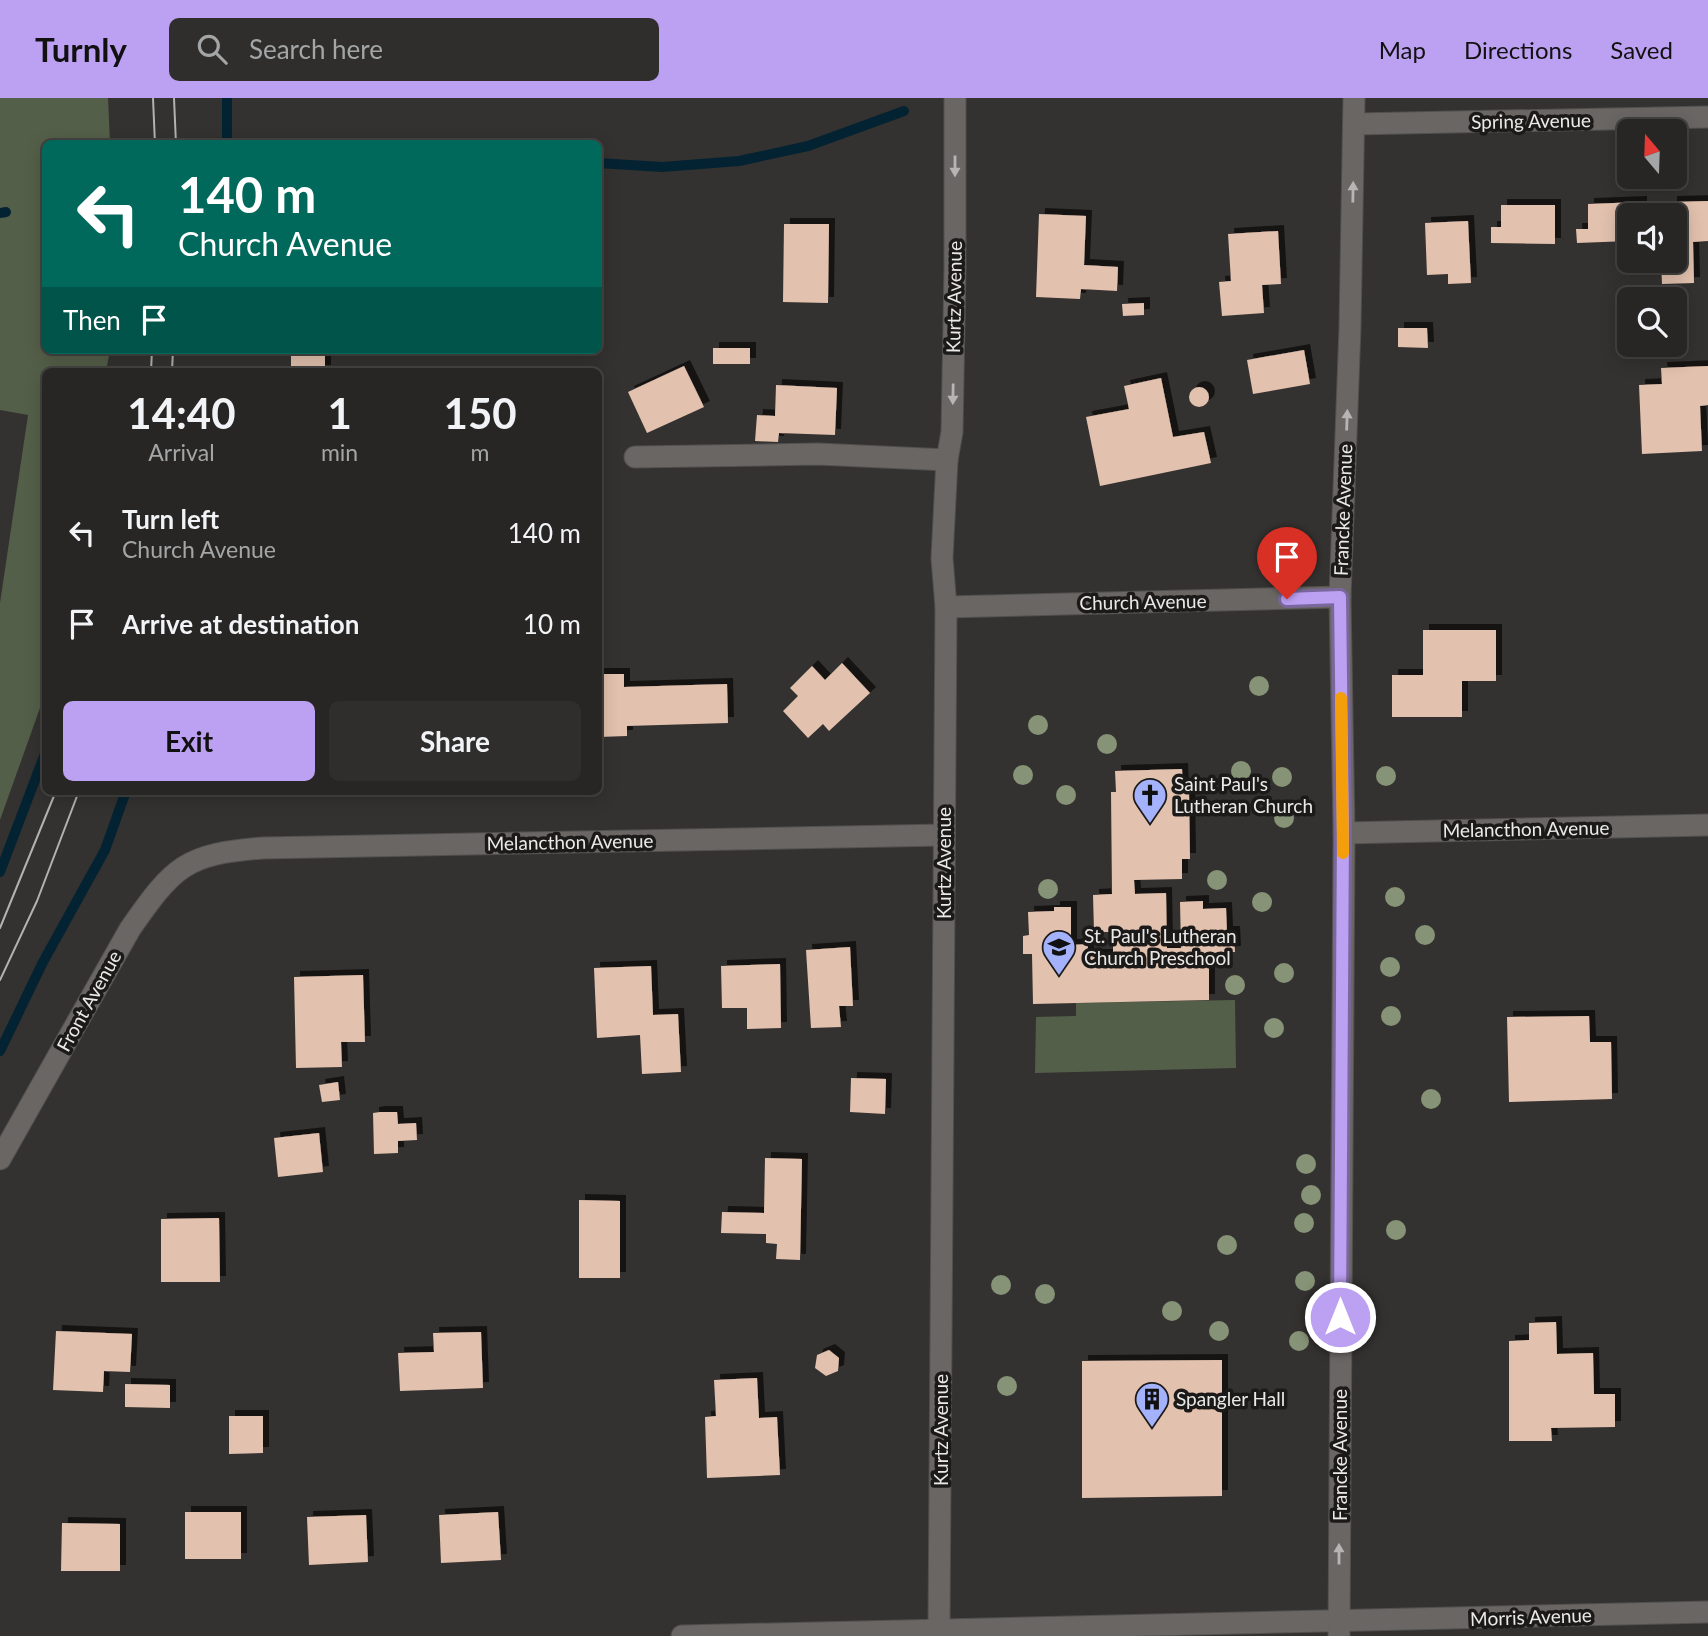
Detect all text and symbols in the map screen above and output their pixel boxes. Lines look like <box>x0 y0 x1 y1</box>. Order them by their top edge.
search box <box>169 18 659 81</box>
text: Turnly <box>35 29 127 69</box>
icon: search <box>193 30 231 68</box>
text: Search here <box>249 33 383 65</box>
text: Map <box>1379 35 1426 64</box>
text: Directions <box>1464 35 1572 64</box>
text: Saved <box>1610 35 1673 64</box>
street label: Spring Avenue <box>1471 108 1591 133</box>
north arrow <box>1617 119 1687 189</box>
map controls <box>1617 119 1687 357</box>
one-way arrow <box>949 155 961 177</box>
text: 140 m <box>178 165 316 223</box>
icon: left <box>63 168 154 259</box>
one-way arrow <box>1347 181 1358 203</box>
button: sound <box>1617 203 1687 273</box>
text: Church Avenue <box>178 224 392 263</box>
street label: Kurtz Avenue <box>941 241 966 353</box>
button: search <box>1617 287 1687 357</box>
icon: arrive <box>135 301 173 339</box>
text: Then <box>63 304 121 336</box>
one-way arrow <box>947 383 958 405</box>
text: 14:40 <box>127 388 236 438</box>
text: 1 <box>327 388 352 438</box>
text: 150 <box>444 388 517 438</box>
one-way arrow <box>1341 409 1352 431</box>
text: Arrival <box>148 438 215 466</box>
text: min <box>321 438 358 466</box>
text: m <box>471 438 490 466</box>
street label: Francke Avenue <box>1329 444 1356 576</box>
text: Turn left <box>122 503 219 535</box>
icon: left <box>63 514 101 552</box>
text: 140 m <box>508 517 581 549</box>
pin <box>1257 527 1317 599</box>
text: Church Avenue <box>122 535 276 563</box>
icon: arrive <box>1268 538 1306 576</box>
street label: Church Avenue <box>1079 589 1207 614</box>
icon: arrive <box>63 605 101 643</box>
text: Arrive at destination <box>122 608 359 640</box>
text: 10 m <box>523 608 581 640</box>
button: Exit <box>63 701 315 781</box>
button: Share <box>329 701 581 781</box>
place label: Saint Paul's Lutheran Church <box>1174 772 1313 817</box>
church icon: Saint Paul's Lutheran Church <box>1131 776 1169 825</box>
street label: Kurtz Avenue <box>932 807 955 919</box>
street label: Melancthon Avenue <box>1442 816 1610 841</box>
street label: Melancthon Avenue <box>486 829 654 854</box>
place label: St. Paul's Lutheran Church Preschool <box>1084 924 1237 969</box>
school or university icon: St. Paul's Lutheran Church Preschool <box>1040 928 1078 977</box>
street label: Front Avenue <box>51 946 126 1055</box>
position arrow <box>1303 1280 1377 1354</box>
street label: Kurtz Avenue <box>929 1374 952 1486</box>
building icon: Spangler Hall <box>1133 1380 1171 1429</box>
place label: Spangler Hall <box>1176 1387 1285 1410</box>
street label: Francke Avenue <box>1328 1389 1351 1521</box>
one-way arrow <box>1333 1542 1345 1564</box>
street label: Morris Avenue <box>1470 1603 1592 1630</box>

